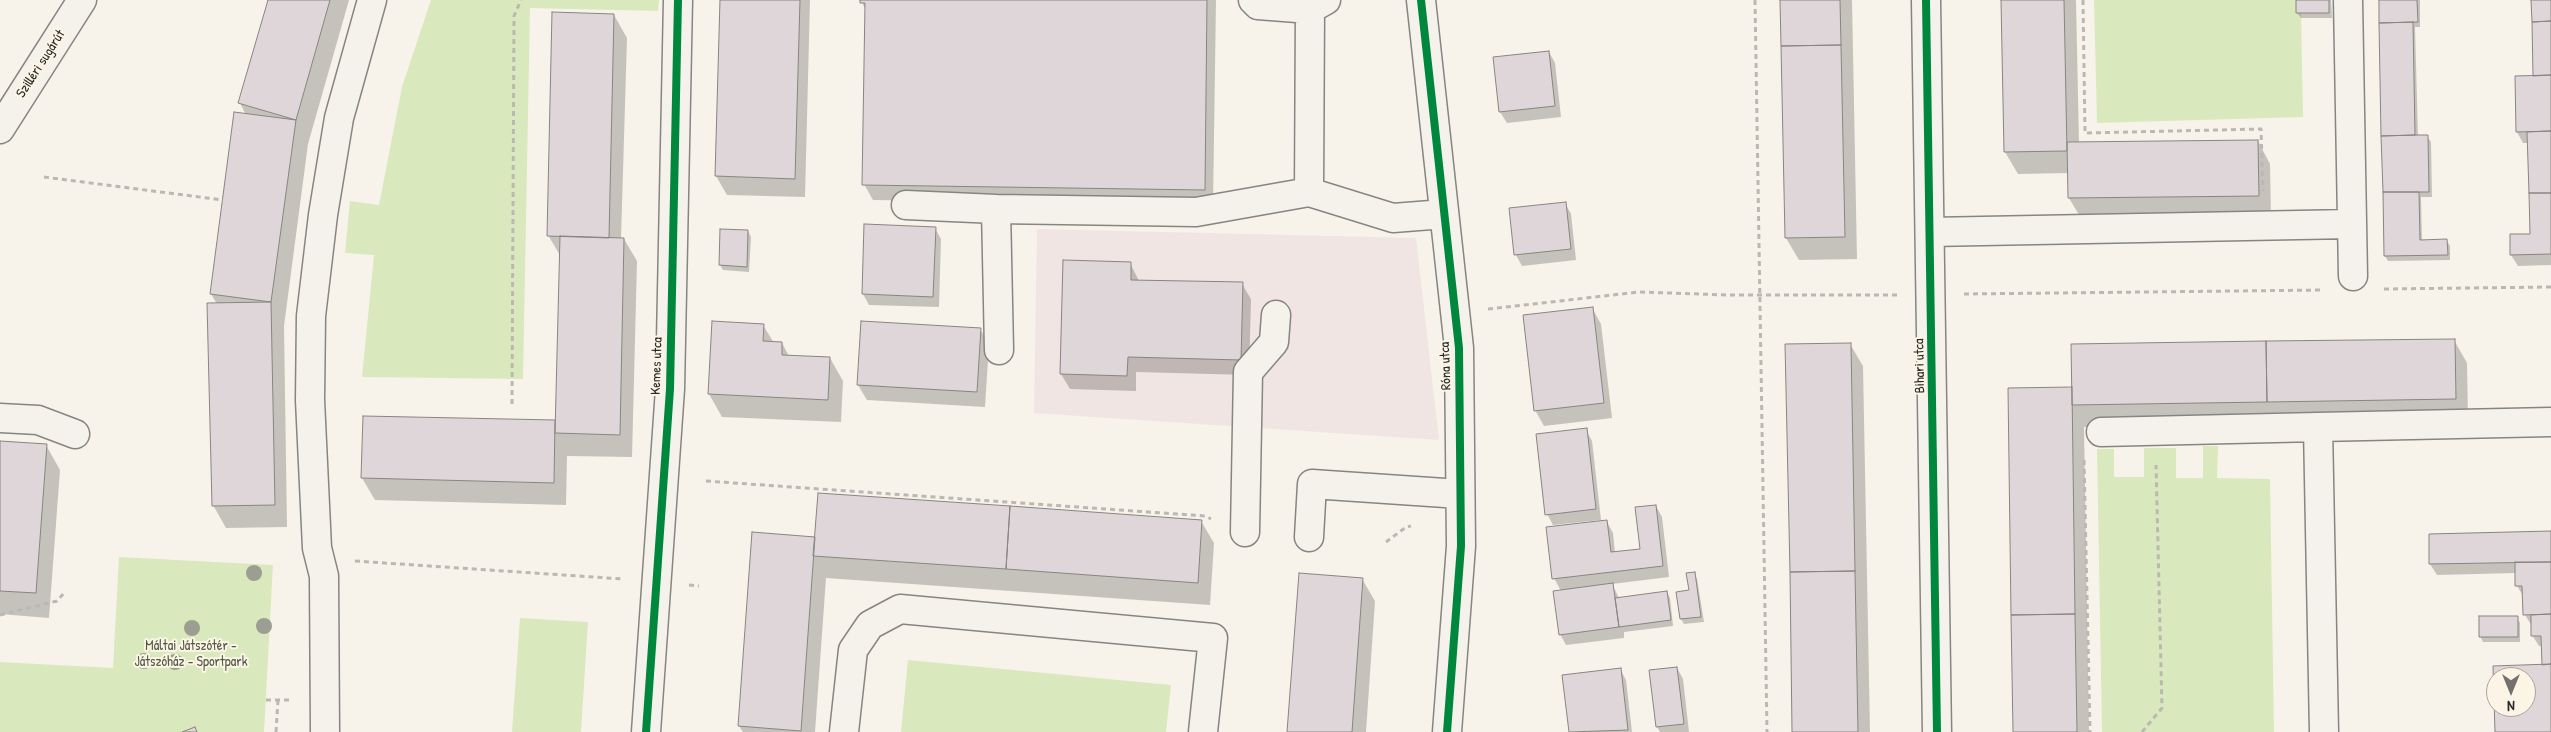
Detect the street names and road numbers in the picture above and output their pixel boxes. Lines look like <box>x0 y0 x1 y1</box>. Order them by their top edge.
street label: Szilléri sugárút <box>13 27 69 101</box>
street label: Kemes utca <box>648 337 666 395</box>
street label: Bihari utca <box>1911 339 1929 393</box>
street label: Róna utca <box>1437 342 1455 390</box>

